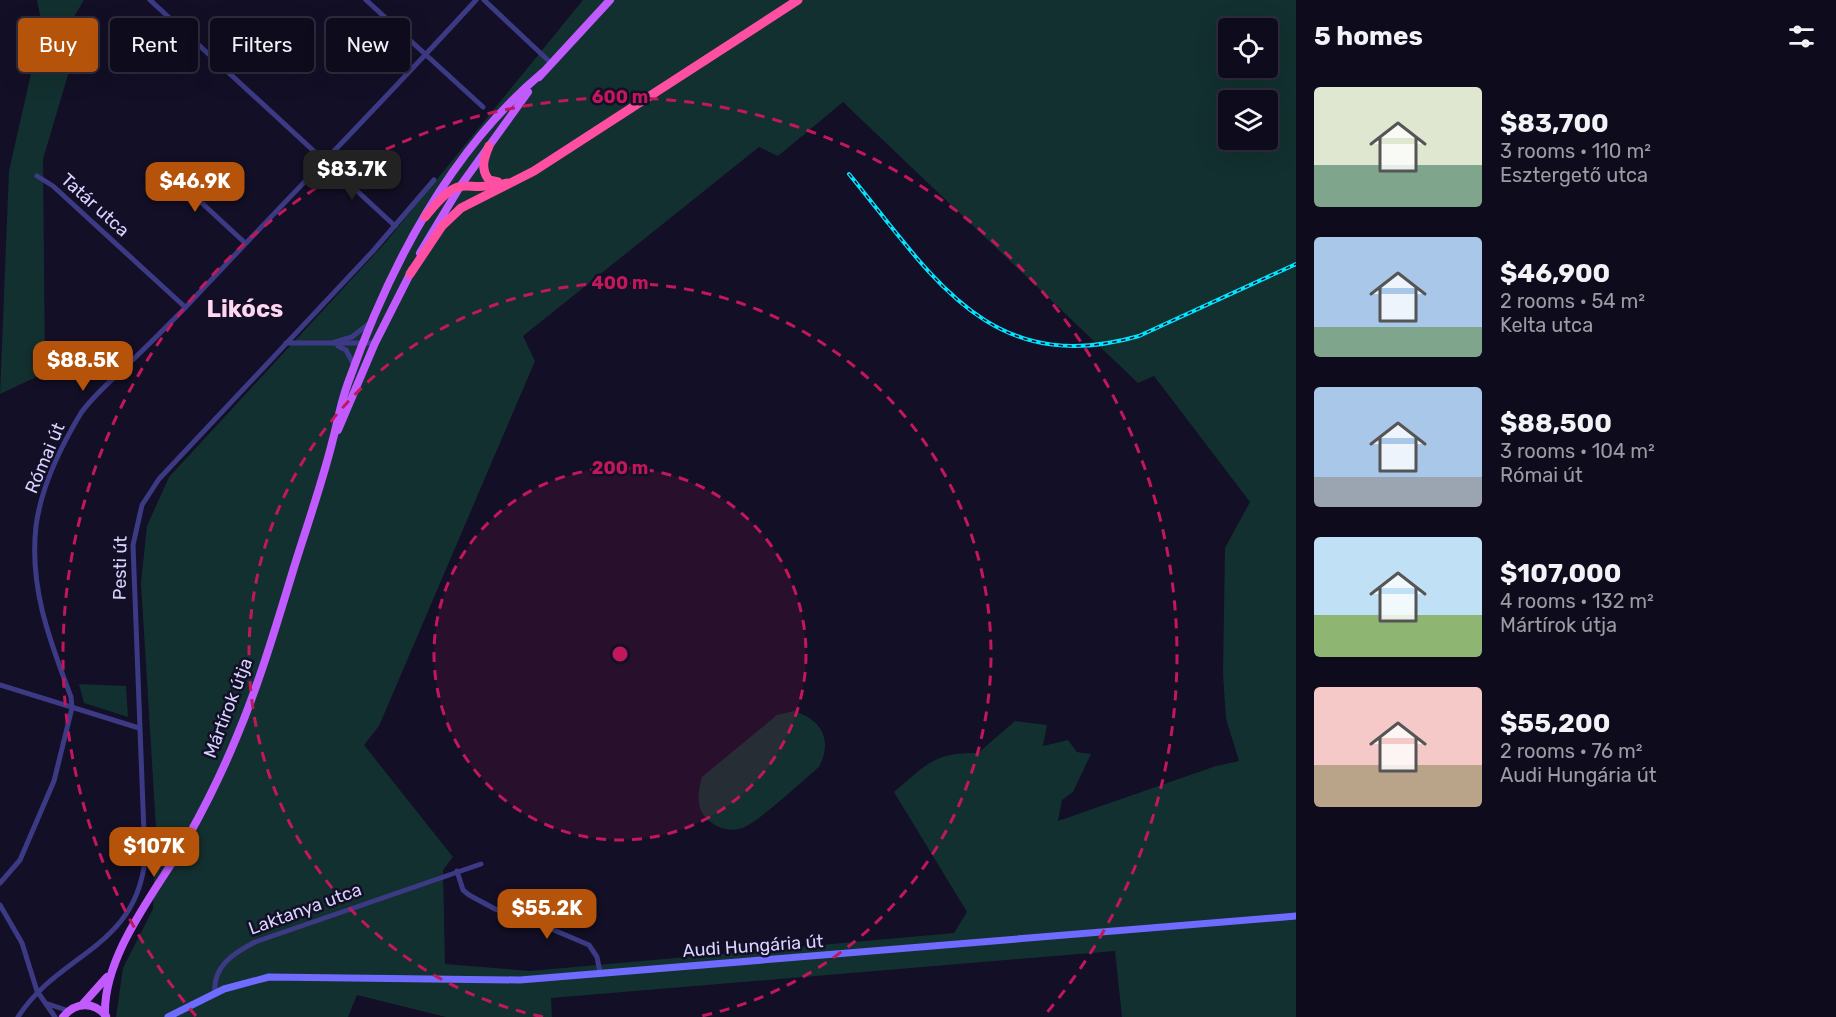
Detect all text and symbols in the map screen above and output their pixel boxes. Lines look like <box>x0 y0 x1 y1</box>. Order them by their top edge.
chip: Buy <box>18 18 98 72</box>
chip: Rent <box>110 18 198 72</box>
chip: Filters <box>210 18 314 72</box>
chip: New <box>326 18 410 72</box>
map controls <box>1218 18 1278 150</box>
button: locate <box>1218 18 1278 78</box>
icon: filters <box>1785 20 1818 53</box>
text: 5 homes <box>1314 21 1423 52</box>
text: 600 m <box>592 86 648 108</box>
button: layers <box>1218 90 1278 150</box>
text: $83,700 <box>1500 108 1609 139</box>
icon: home <box>1362 111 1434 183</box>
text: 3 rooms · 110 m² <box>1500 139 1651 163</box>
pin: $83.7K <box>303 150 401 201</box>
text: $83.7K <box>317 157 387 181</box>
pin: $46.9K <box>146 162 244 213</box>
text: Esztergető utca <box>1500 163 1648 187</box>
street label: Tatár utca <box>56 169 134 241</box>
text: $46.9K <box>160 169 231 193</box>
text: $46,900 <box>1500 258 1610 289</box>
icon: home <box>1362 261 1434 333</box>
text: 400 m <box>591 272 649 294</box>
text: 2 rooms · 54 m² <box>1500 289 1645 313</box>
district label: Likócs <box>207 295 283 323</box>
text: Kelta utca <box>1500 313 1593 337</box>
pin: $88.5K <box>34 341 132 392</box>
text: $88.5K <box>47 348 119 372</box>
text: $88,500 <box>1500 408 1612 439</box>
icon: home <box>1362 411 1434 483</box>
street label: Római út <box>20 419 70 497</box>
text: 3 rooms · 104 m² <box>1500 439 1655 463</box>
text: 200 m <box>592 457 648 479</box>
text: Római út <box>1500 463 1583 487</box>
street label: Pesti út <box>108 536 132 600</box>
text: $107,000 <box>1500 558 1621 589</box>
icon: home <box>1362 561 1434 633</box>
text: 4 rooms · 132 m² <box>1500 589 1654 613</box>
text: Mártírok útja <box>1500 613 1617 637</box>
centre of rings <box>610 644 630 664</box>
street label: Mártírok útja <box>199 655 257 761</box>
text: $55,200 <box>1500 708 1610 739</box>
icon: home <box>1362 711 1434 783</box>
text: 2 rooms · 76 m² <box>1500 739 1643 763</box>
text: Audi Hungária út <box>1500 763 1657 787</box>
pin: $107K <box>112 827 196 878</box>
text: $107K <box>123 834 185 858</box>
street label: Laktanya utca <box>245 878 365 940</box>
pin: $55.2K <box>498 889 596 940</box>
text: $55.2K <box>511 896 583 920</box>
street label: Audi Hungária út <box>682 930 824 962</box>

